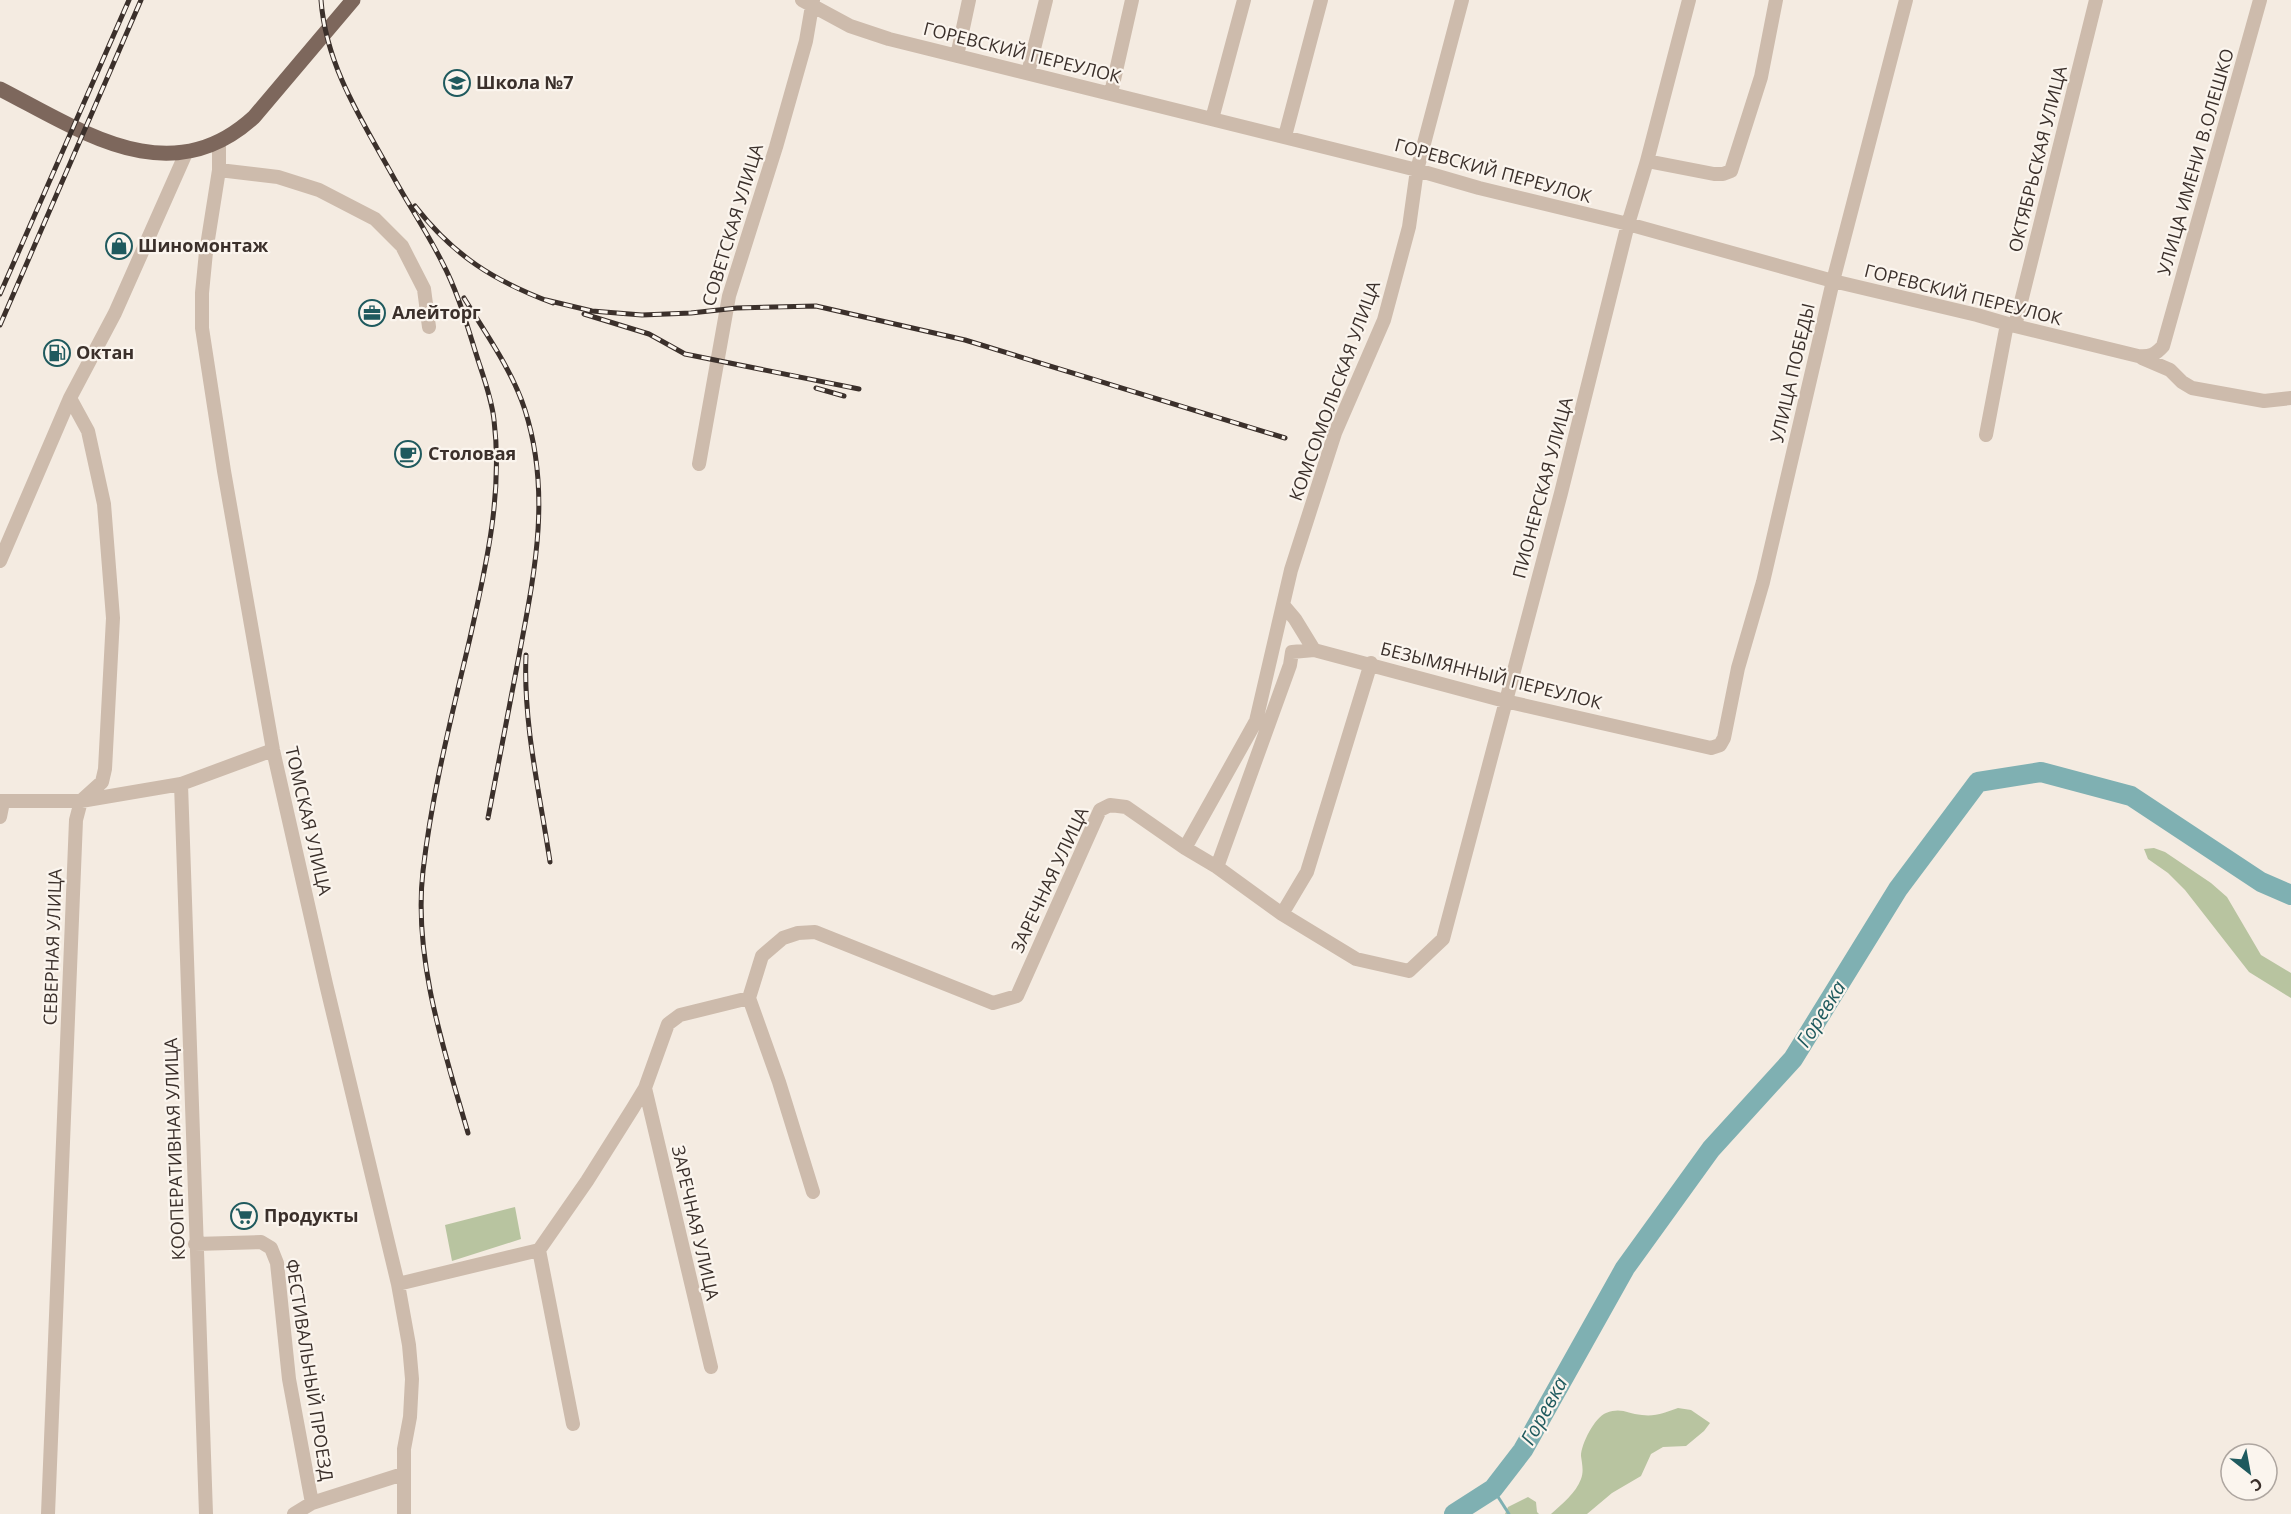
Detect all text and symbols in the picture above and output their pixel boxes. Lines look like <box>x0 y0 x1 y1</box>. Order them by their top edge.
street label: ГОРЕВСКИЙ ПЕРЕУЛОК <box>921 16 1124 88</box>
street label: УЛИЦА ИМЕНИ В.ОЛЕШКО <box>2151 46 2239 278</box>
street label: ОКТЯБРЬСКАЯ УЛИЦА <box>2002 62 2072 255</box>
school or university icon: Школа №7 <box>442 68 472 98</box>
place label: Школа №7 <box>476 70 574 94</box>
street label: ГОРЕВСКИЙ ПЕРЕУЛОК <box>1392 132 1594 208</box>
street label: СОВЕТСКАЯ УЛИЦА <box>696 140 768 309</box>
shop icon: Шиномонтаж <box>104 231 134 261</box>
place label: Шиномонтаж <box>138 233 269 257</box>
street label: ГОРЕВСКИЙ ПЕРЕУЛОК <box>1862 258 2065 330</box>
street label: КОМСОМОЛЬСКАЯ УЛИЦА <box>1283 277 1385 504</box>
office icon: Алейторг <box>357 298 387 328</box>
place label: Алейторг <box>392 300 481 324</box>
street label: УЛИЦА ПОБЕДЫ <box>1764 301 1820 445</box>
fuel station icon: Октан <box>42 338 72 368</box>
place label: Октан <box>76 340 134 364</box>
street label: ПИОНЕРСКАЯ УЛИЦА <box>1506 394 1578 581</box>
cafe icon: Столовая <box>393 439 423 469</box>
place label: Столовая <box>428 441 516 465</box>
street label: БЕЗЫМЯННЫЙ ПЕРЕУЛОК <box>1378 636 1604 714</box>
street label: ТОМСКАЯ УЛИЦА <box>280 744 338 898</box>
street label: ЗАРЕЧНАЯ УЛИЦА <box>1005 802 1094 956</box>
street label: СЕВЕРНАЯ УЛИЦА <box>37 868 67 1026</box>
water label: Горевка <box>1790 975 1852 1052</box>
street label: КООПЕРАТИВНАЯ УЛИЦА <box>158 1037 190 1261</box>
street label: ЗАРЕЧНАЯ УЛИЦА <box>667 1143 726 1303</box>
supermarket icon: Продукты <box>229 1201 259 1231</box>
place label: Продукты <box>264 1203 359 1227</box>
street label: ФЕСТИВАЛЬНЫЙ ПРОЕЗД <box>281 1257 339 1482</box>
water label: Горевка <box>1514 1372 1573 1450</box>
north arrow <box>2219 1442 2279 1502</box>
text: С <box>2247 1473 2267 1497</box>

